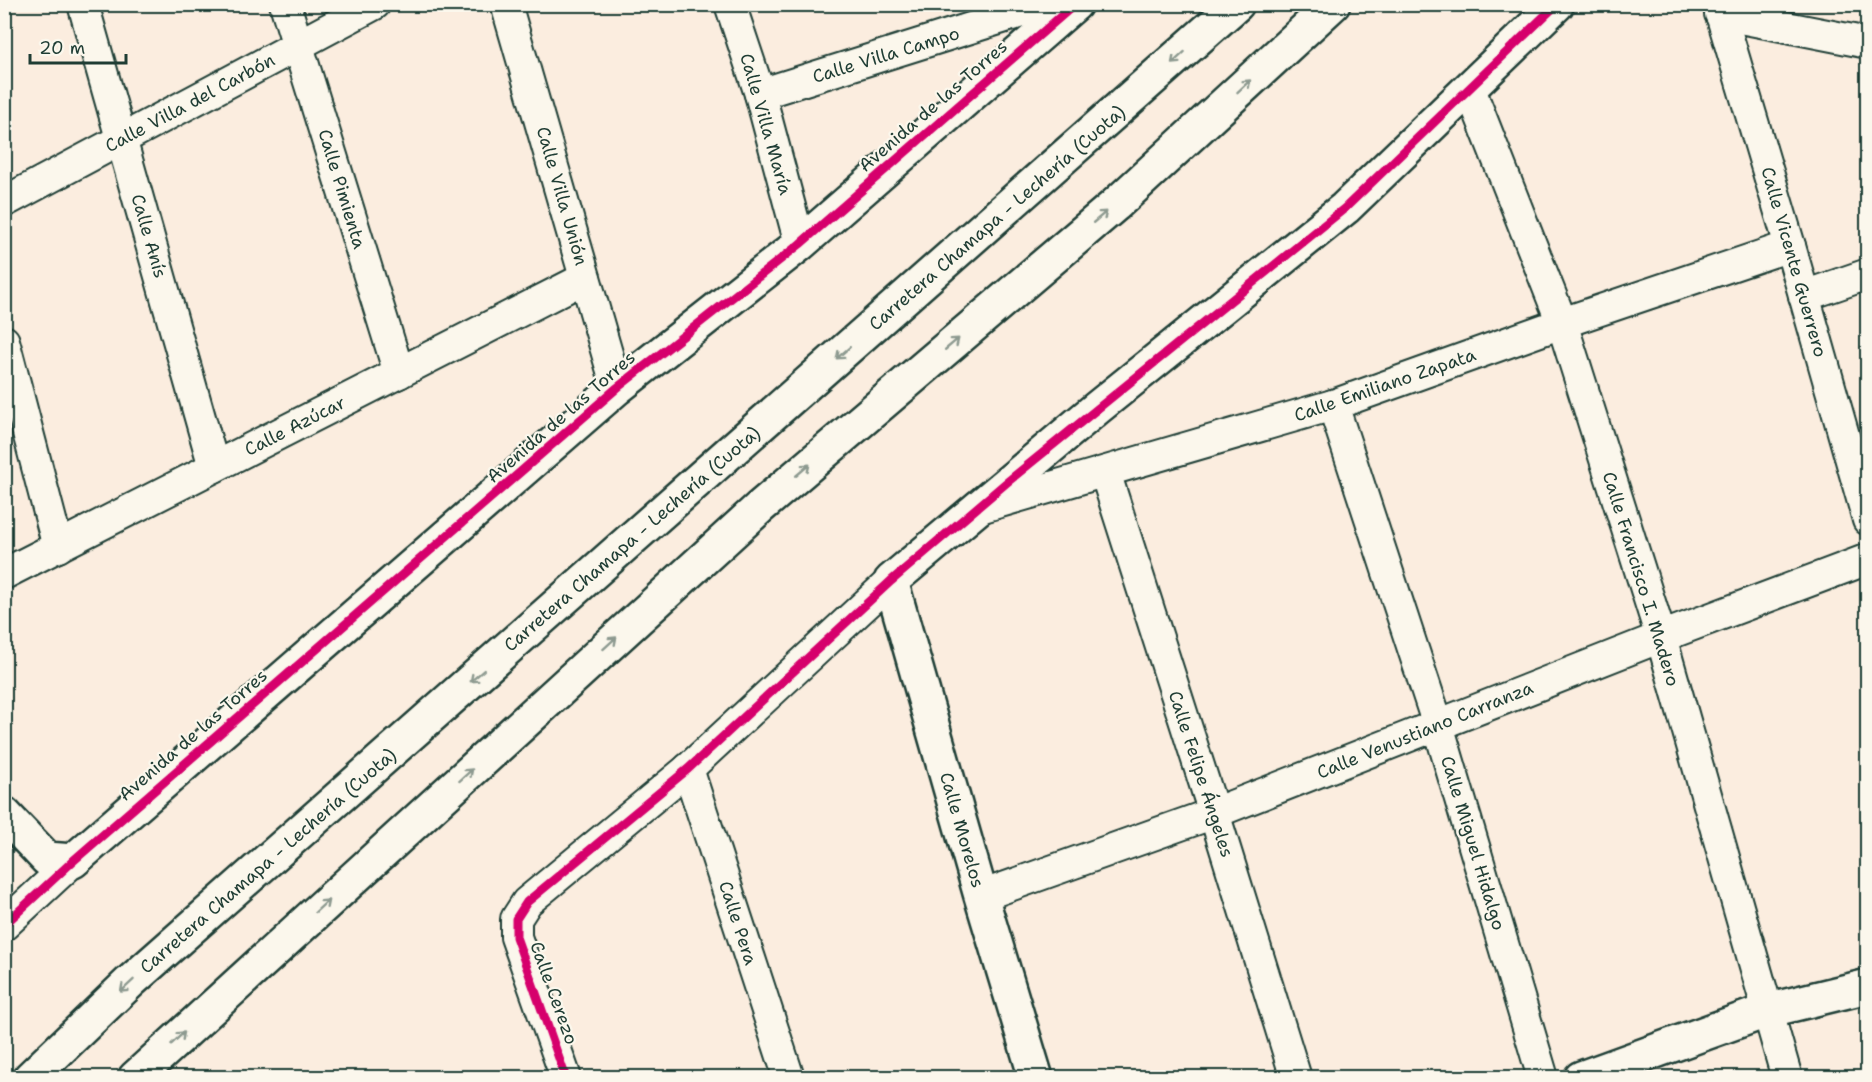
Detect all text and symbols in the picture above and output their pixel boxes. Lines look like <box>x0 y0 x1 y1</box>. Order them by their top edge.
street label: Calle Villa Campo <box>810 21 962 89</box>
scale bar <box>30 27 126 65</box>
street label: Avenida de las Torres <box>854 35 1012 177</box>
text: 20 m <box>39 36 85 60</box>
street label: Calle Villa del Carbón <box>101 48 279 158</box>
street label: Calle Villa María <box>734 50 798 198</box>
one-way arrow <box>1171 51 1186 65</box>
one-way arrow <box>1236 79 1251 93</box>
street label: Carretera Chamapa - Lechería (Cuota) <box>864 100 1130 336</box>
street label: Calle Villa Unión <box>531 124 593 268</box>
street label: Calle Pimienta <box>312 126 372 252</box>
street label: Calle Vicente Guerrero <box>1755 164 1833 360</box>
street label: Calle Anís <box>126 191 172 281</box>
one-way arrow <box>1092 210 1107 224</box>
one-way arrow <box>944 337 959 351</box>
street label: Calle Emiliano Zapata <box>1291 343 1479 427</box>
street label: Avenida de las Torres <box>482 346 640 488</box>
one-way arrow <box>835 347 851 360</box>
street label: Calle Azúcar <box>240 390 350 462</box>
street label: Carretera Chamapa - Lechería (Cuota) <box>499 421 765 657</box>
one-way arrow <box>795 463 810 477</box>
street label: Calle Francisco I. Madero <box>1597 469 1685 689</box>
one-way arrow <box>603 636 618 650</box>
street label: Avenida de las Torres <box>114 664 272 806</box>
one-way arrow <box>470 669 485 683</box>
street label: Calle Venustiano Carranza <box>1313 676 1537 784</box>
street label: Calle Felipe Ángeles <box>1163 688 1239 860</box>
street label: Carretera Chamapa - Lechería (Cuota) <box>135 743 401 979</box>
street label: Calle Miguel Hidalgo <box>1435 753 1511 933</box>
one-way arrow <box>459 768 474 782</box>
street label: Calle Morelos <box>934 769 990 891</box>
street label: Calle Pera <box>713 878 763 968</box>
one-way arrow <box>314 899 329 913</box>
street label: Calle Cerezo <box>524 938 584 1048</box>
one-way arrow <box>120 979 135 993</box>
one-way arrow <box>171 1030 186 1045</box>

